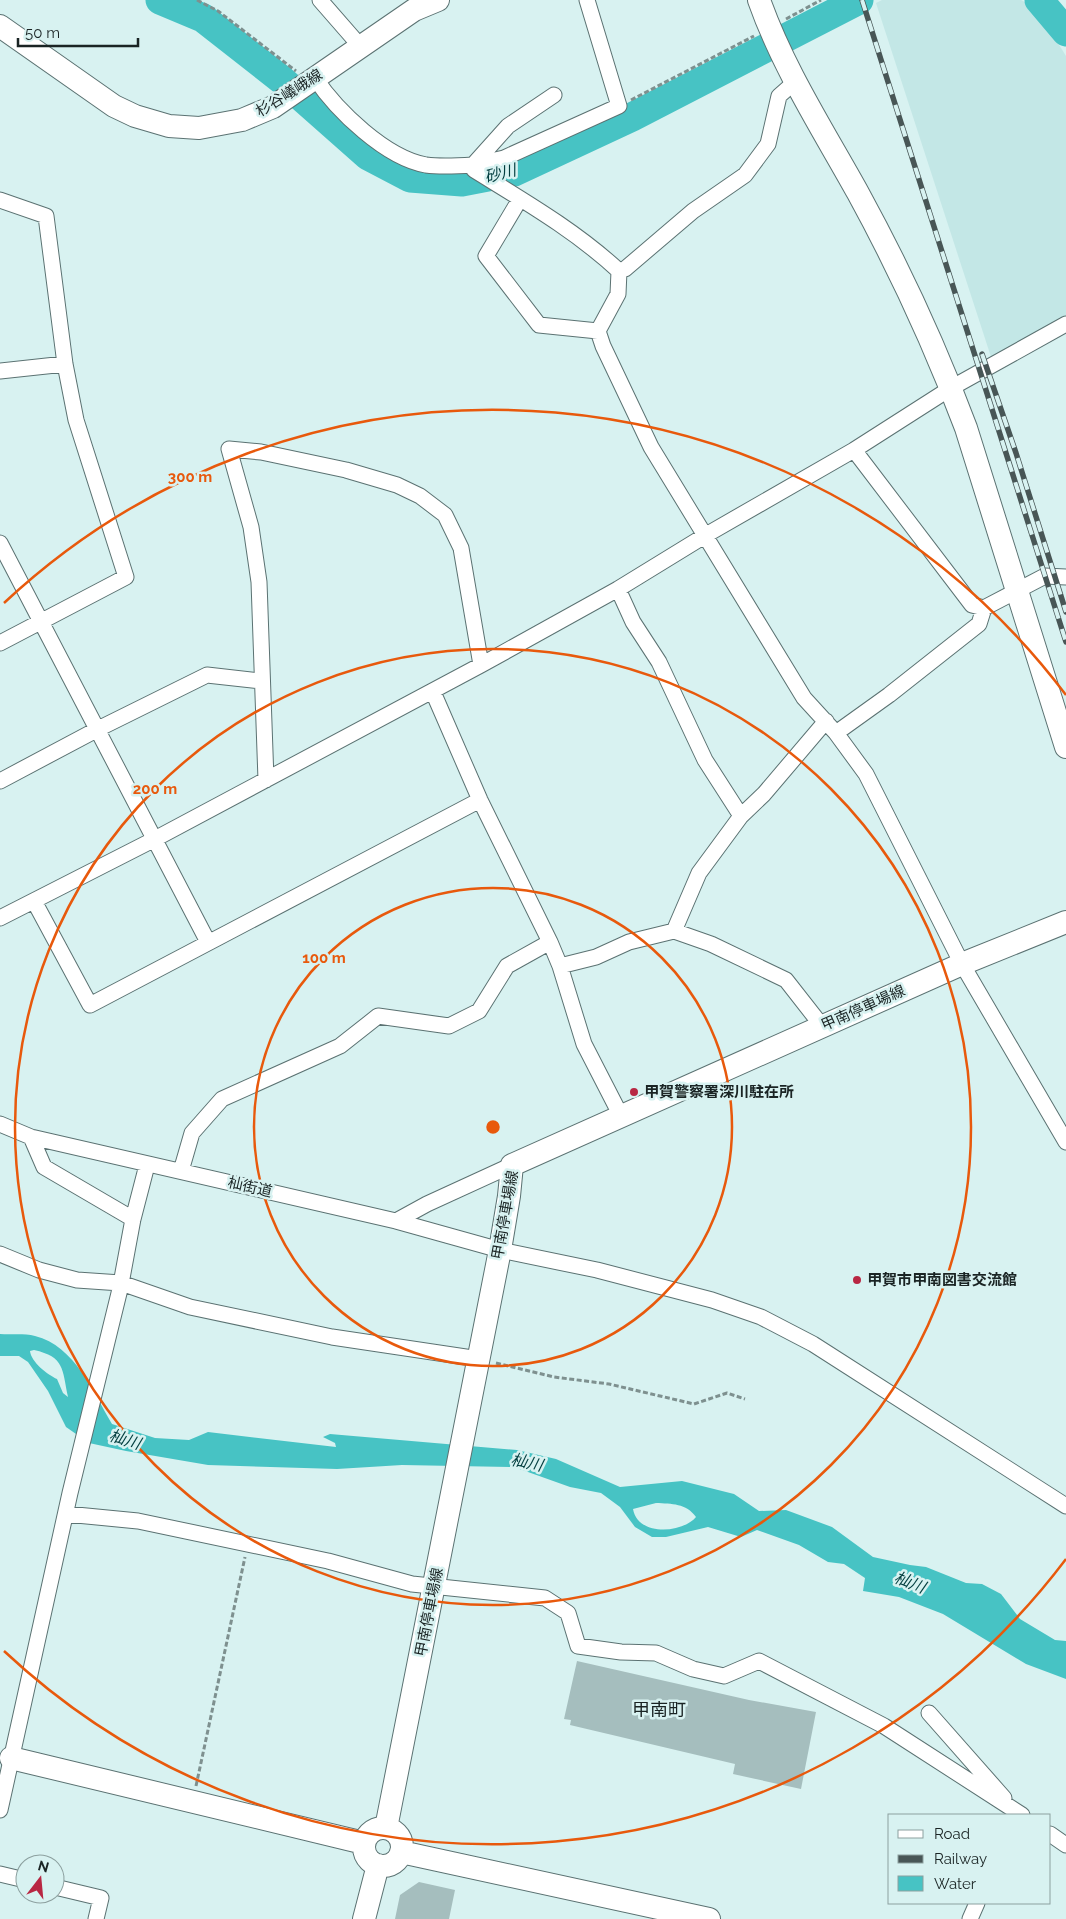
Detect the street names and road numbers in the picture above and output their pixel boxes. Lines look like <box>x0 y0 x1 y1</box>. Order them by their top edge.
street label: 杉谷嶬峨線 <box>252 65 326 121</box>
street label: 甲南停車場線 <box>818 981 908 1035</box>
street label: 甲南停車場線 <box>488 1169 522 1261</box>
street label: 杣街道 <box>226 1173 274 1201</box>
street label: 甲南停車場線 <box>412 1566 446 1658</box>

